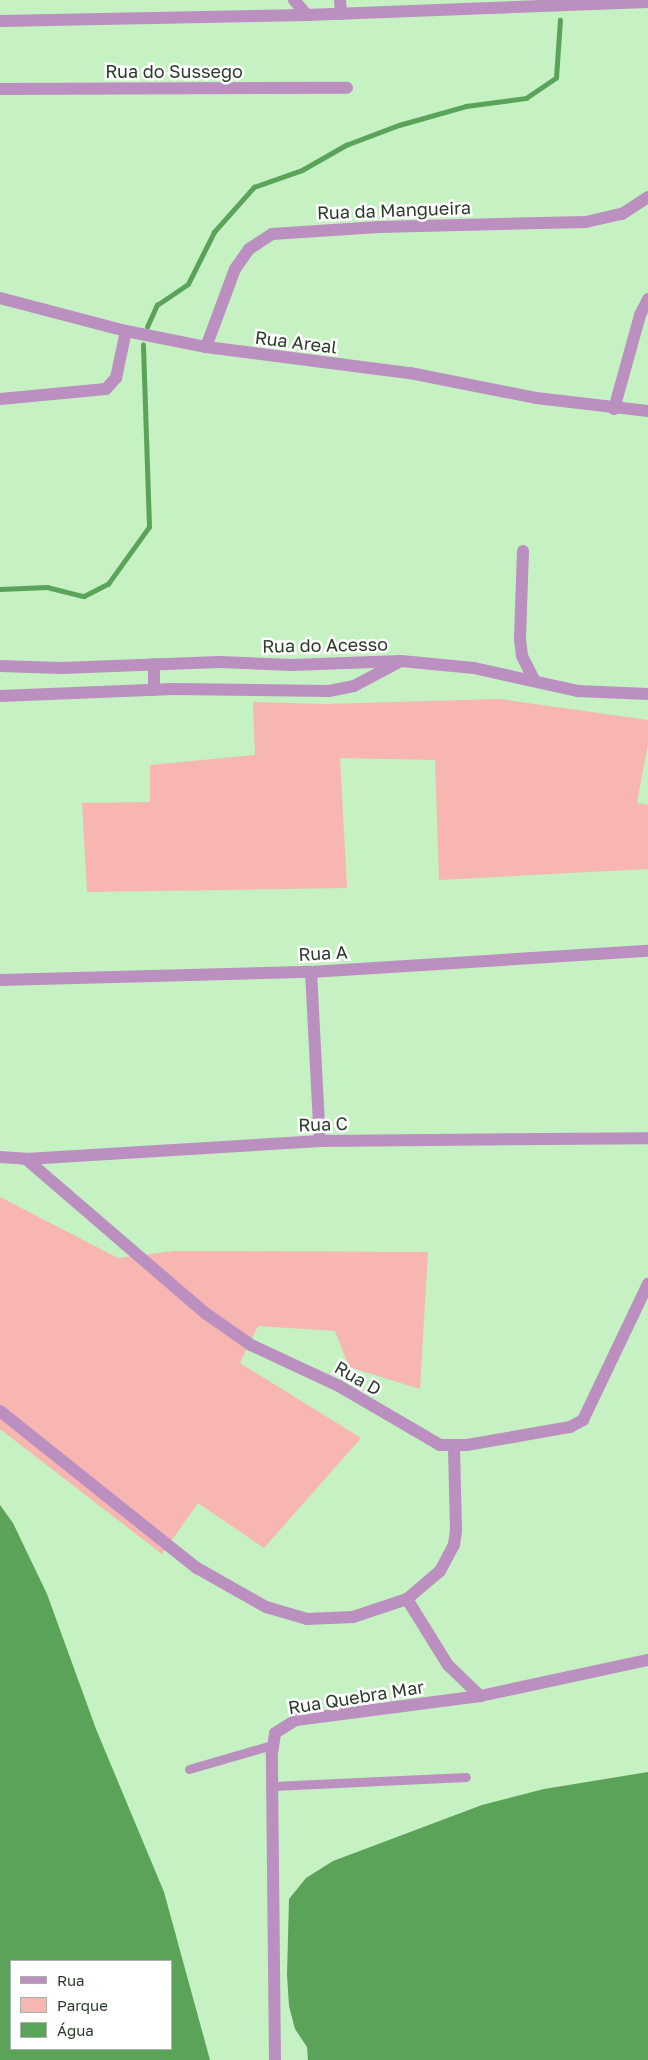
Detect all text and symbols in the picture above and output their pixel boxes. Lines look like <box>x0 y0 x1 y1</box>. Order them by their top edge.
street label: Rua do Sussego <box>105 60 243 82</box>
street label: Rua da Mangueira <box>317 197 471 223</box>
street label: Rua Areal <box>254 326 338 358</box>
street label: Rua do Acesso <box>262 633 388 657</box>
street label: Rua A <box>298 941 348 965</box>
street label: Rua C <box>298 1112 348 1136</box>
street label: Rua D <box>331 1356 385 1400</box>
street label: Rua Quebra Mar <box>286 1676 426 1718</box>
legend <box>10 1960 172 2050</box>
text: Rua <box>57 1971 84 1989</box>
text: Parque <box>57 1996 108 2014</box>
text: Água <box>57 2021 94 2039</box>

